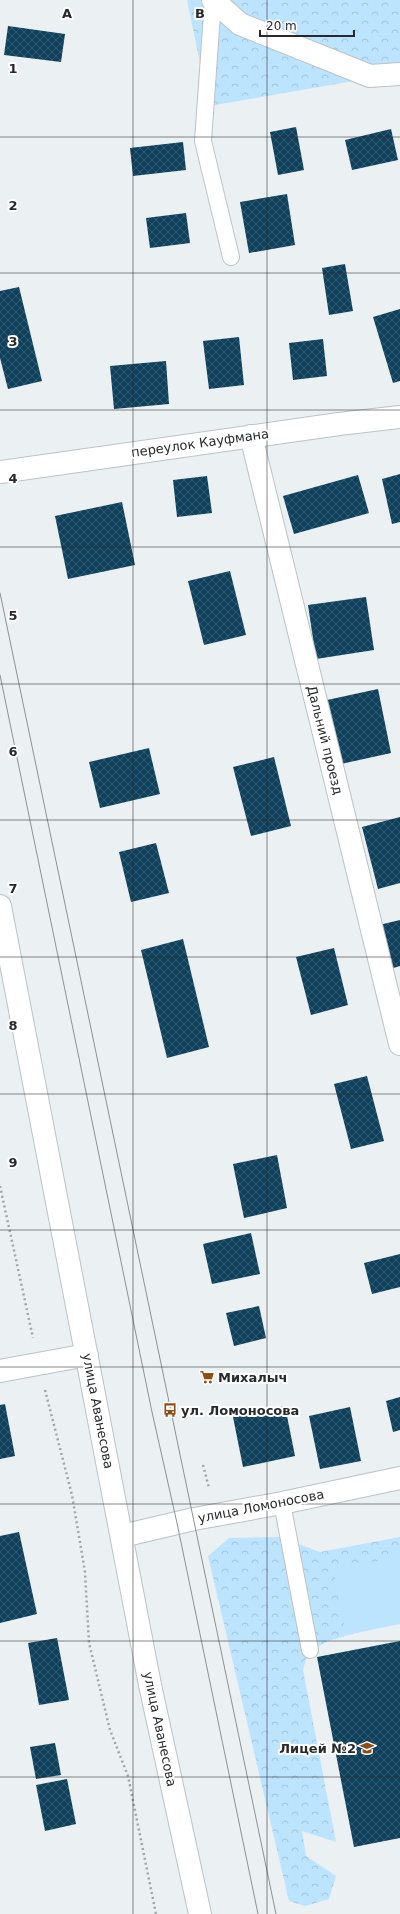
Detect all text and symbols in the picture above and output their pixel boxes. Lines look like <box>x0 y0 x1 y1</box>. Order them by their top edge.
text: A <box>62 6 72 21</box>
text: B <box>195 6 205 21</box>
scale bar <box>260 12 354 38</box>
text: 20 m <box>266 19 297 33</box>
text: 1 <box>8 61 18 76</box>
text: 2 <box>8 198 18 213</box>
text: 3 <box>8 334 18 349</box>
street label: переулок Кауфмана <box>130 426 270 460</box>
text: 4 <box>8 471 18 486</box>
text: 5 <box>8 608 18 623</box>
street label: Дальний проезд <box>304 684 346 796</box>
text: 6 <box>8 744 18 759</box>
text: 7 <box>8 881 18 896</box>
text: 8 <box>8 1018 18 1033</box>
text: 9 <box>8 1155 18 1170</box>
street label: улица Аванесова <box>79 1352 117 1470</box>
supermarket icon: Михалыч <box>199 1369 215 1385</box>
place label: Михалыч <box>218 1370 287 1385</box>
bus stop icon: ул. Ломоносова <box>162 1402 178 1418</box>
place label: ул. Ломоносова <box>181 1403 299 1418</box>
street label: улица Ломоносова <box>197 1486 325 1526</box>
street label: улица Аванесова <box>140 1670 180 1788</box>
school or university icon: Лицей №2 <box>359 1740 375 1756</box>
place label: Лицей №2 <box>279 1741 356 1756</box>

